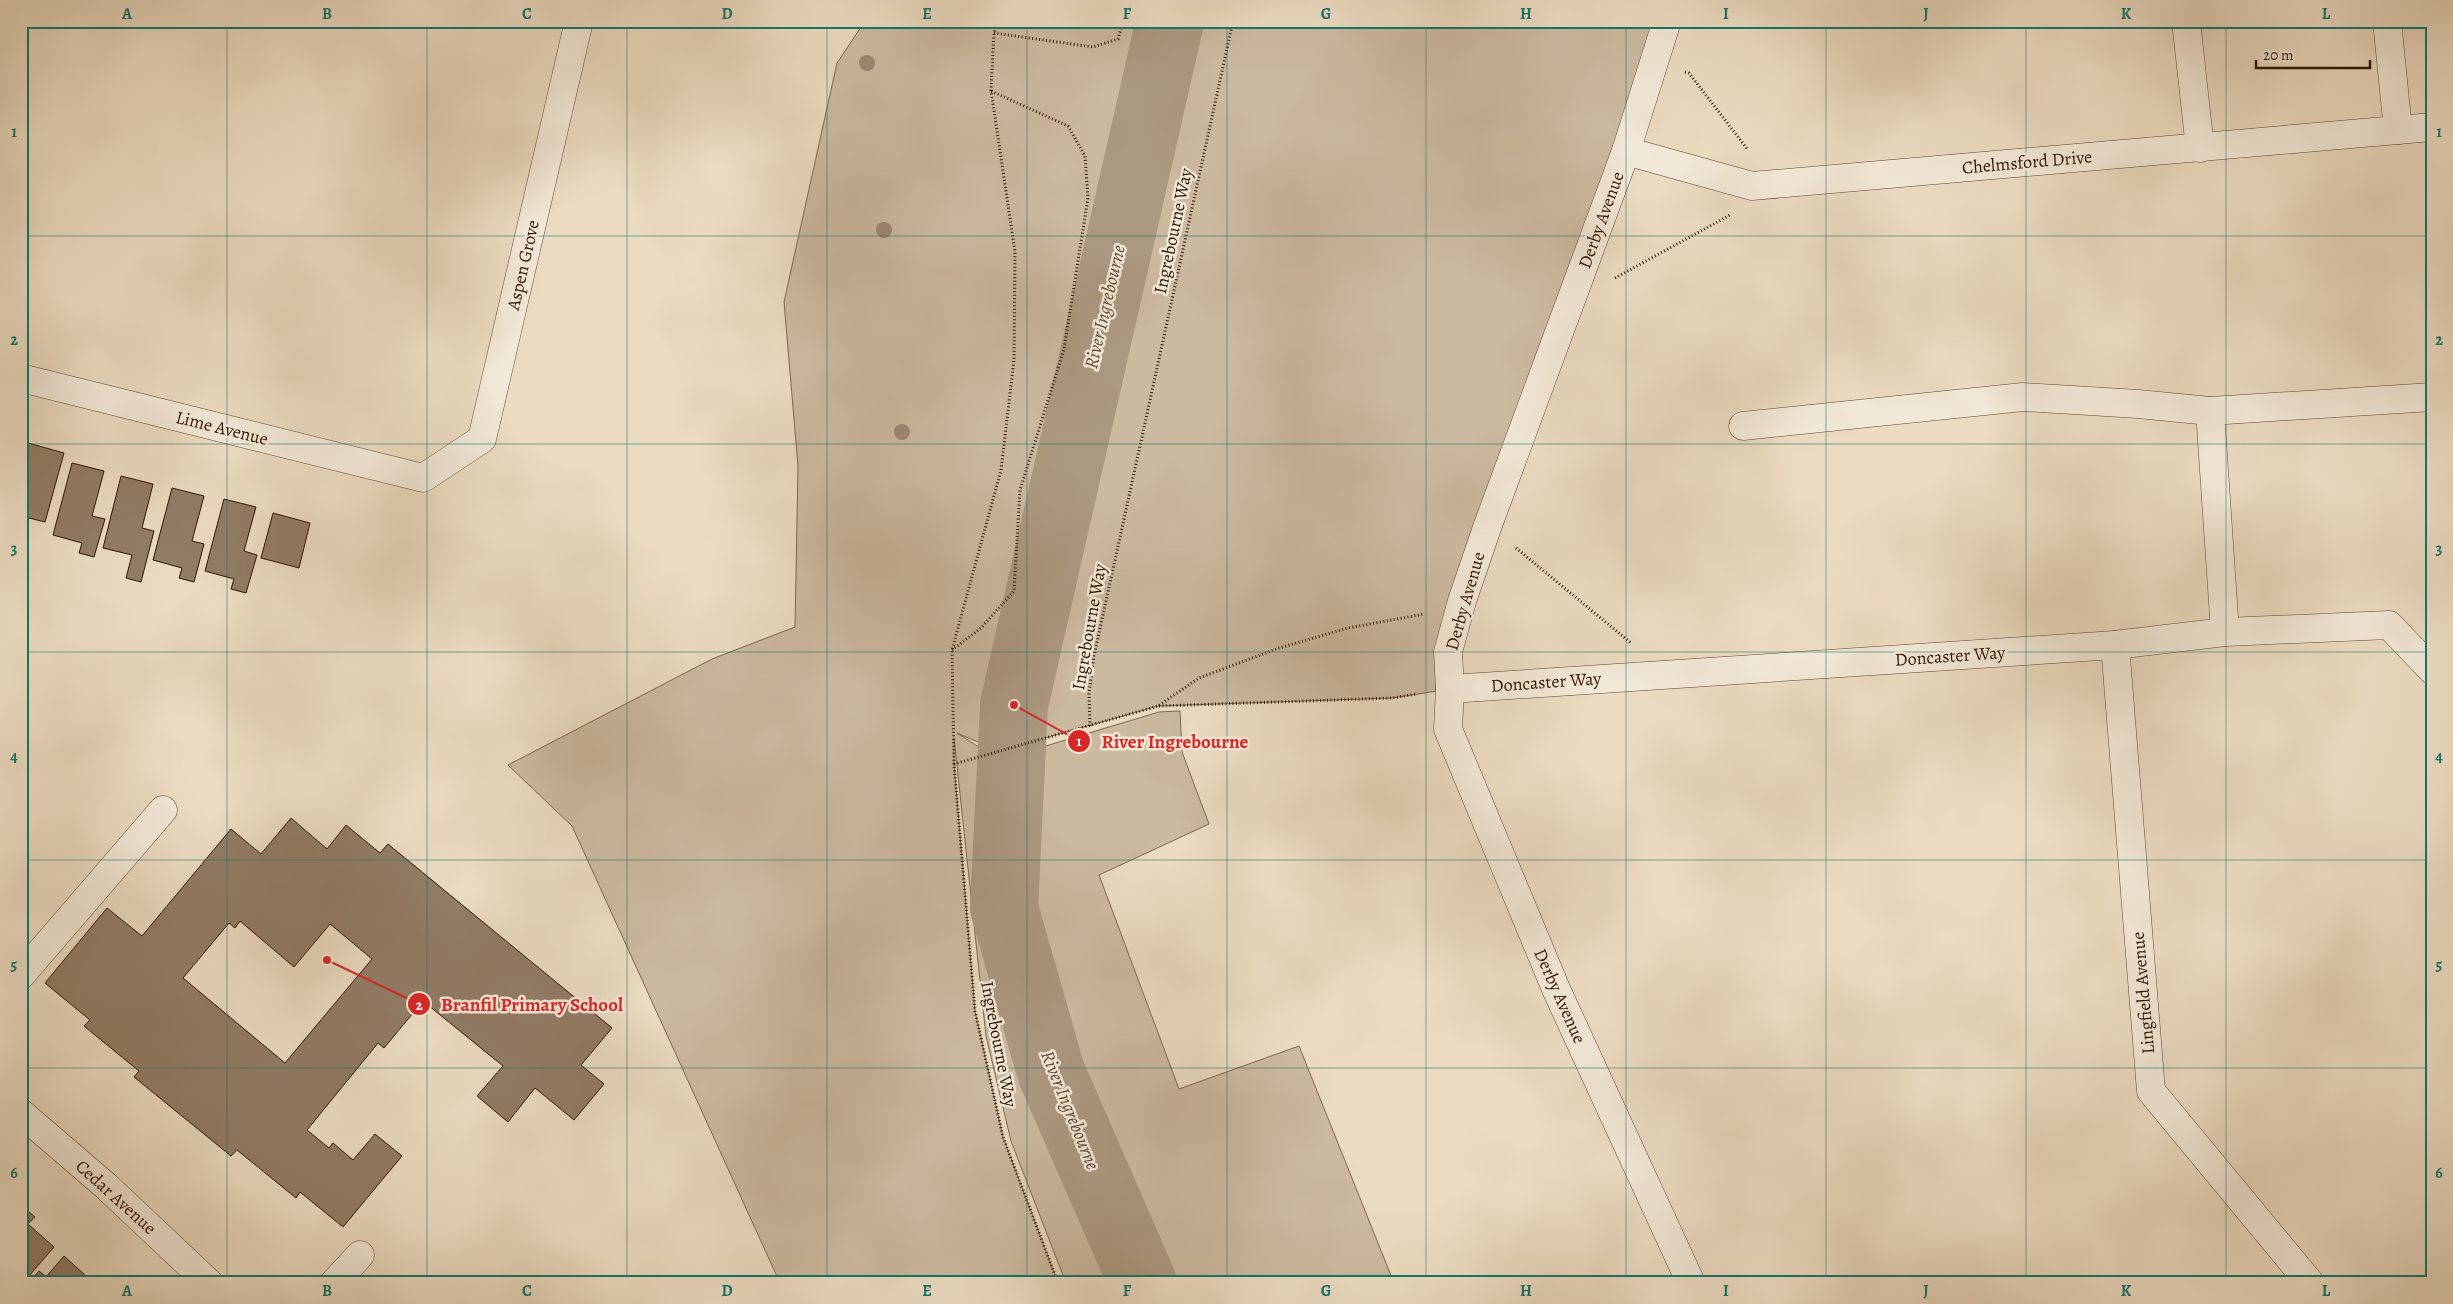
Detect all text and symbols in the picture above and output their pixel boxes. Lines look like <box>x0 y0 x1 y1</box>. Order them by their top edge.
text: A <box>121 3 133 25</box>
text: B <box>322 3 332 25</box>
text: C <box>522 3 532 25</box>
text: D <box>721 3 733 25</box>
text: E <box>922 3 932 25</box>
text: F <box>1123 3 1132 25</box>
text: G <box>1321 3 1331 25</box>
text: H <box>1520 3 1532 25</box>
text: I <box>1723 3 1729 25</box>
text: J <box>1923 3 1929 25</box>
text: K <box>2121 3 2132 25</box>
text: L <box>2322 3 2331 25</box>
scale bar <box>2256 38 2369 70</box>
text: 20 m <box>2263 45 2294 65</box>
text: 1 <box>11 121 17 143</box>
text: 1 <box>2436 121 2442 143</box>
street label: Chelmsford Drive <box>1961 144 2093 180</box>
street label: Ingrebourne Way <box>1148 165 1198 296</box>
street label: Derby Avenue <box>1572 168 1630 272</box>
street label: Aspen Grove <box>501 218 545 313</box>
water label: River Ingrebourne <box>1078 242 1132 371</box>
text: 2 <box>10 329 18 351</box>
text: 2 <box>2435 329 2443 351</box>
street label: Lime Avenue <box>173 405 271 451</box>
text: 3 <box>11 538 18 560</box>
text: 3 <box>2436 538 2443 560</box>
street label: Derby Avenue <box>1439 549 1491 653</box>
street label: Ingrebourne Way <box>1066 561 1112 692</box>
street label: Doncaster Way <box>1894 640 2007 672</box>
street label: Doncaster Way <box>1490 666 1603 698</box>
callout: River Ingrebourne <box>1067 724 1259 758</box>
text: River Ingrebourne <box>1102 729 1249 755</box>
text: 1 <box>1076 731 1082 751</box>
text: 4 <box>10 746 18 768</box>
text: 4 <box>2435 746 2443 768</box>
street label: Lingfield Avenue <box>2126 931 2160 1055</box>
street label: Derby Avenue <box>1528 945 1592 1047</box>
text: 5 <box>11 954 18 976</box>
text: 5 <box>2436 954 2443 976</box>
street label: Ingrebourne Way <box>975 979 1023 1110</box>
callout: Branfil Primary School <box>406 987 633 1021</box>
text: Branfil Primary School <box>441 992 623 1018</box>
text: 2 <box>415 995 423 1015</box>
water label: River Ingrebourne <box>1034 1047 1106 1173</box>
street label: Cedar Avenue <box>70 1154 162 1240</box>
text: 6 <box>10 1162 18 1184</box>
text: 6 <box>2435 1162 2443 1184</box>
text: A <box>121 1280 133 1302</box>
text: B <box>322 1280 332 1302</box>
text: C <box>522 1280 532 1302</box>
text: D <box>721 1280 733 1302</box>
text: E <box>922 1280 932 1302</box>
text: F <box>1123 1280 1132 1302</box>
text: G <box>1321 1280 1331 1302</box>
text: H <box>1520 1280 1532 1302</box>
text: I <box>1723 1280 1729 1302</box>
text: J <box>1923 1280 1929 1302</box>
text: K <box>2121 1280 2132 1302</box>
text: L <box>2322 1280 2331 1302</box>

